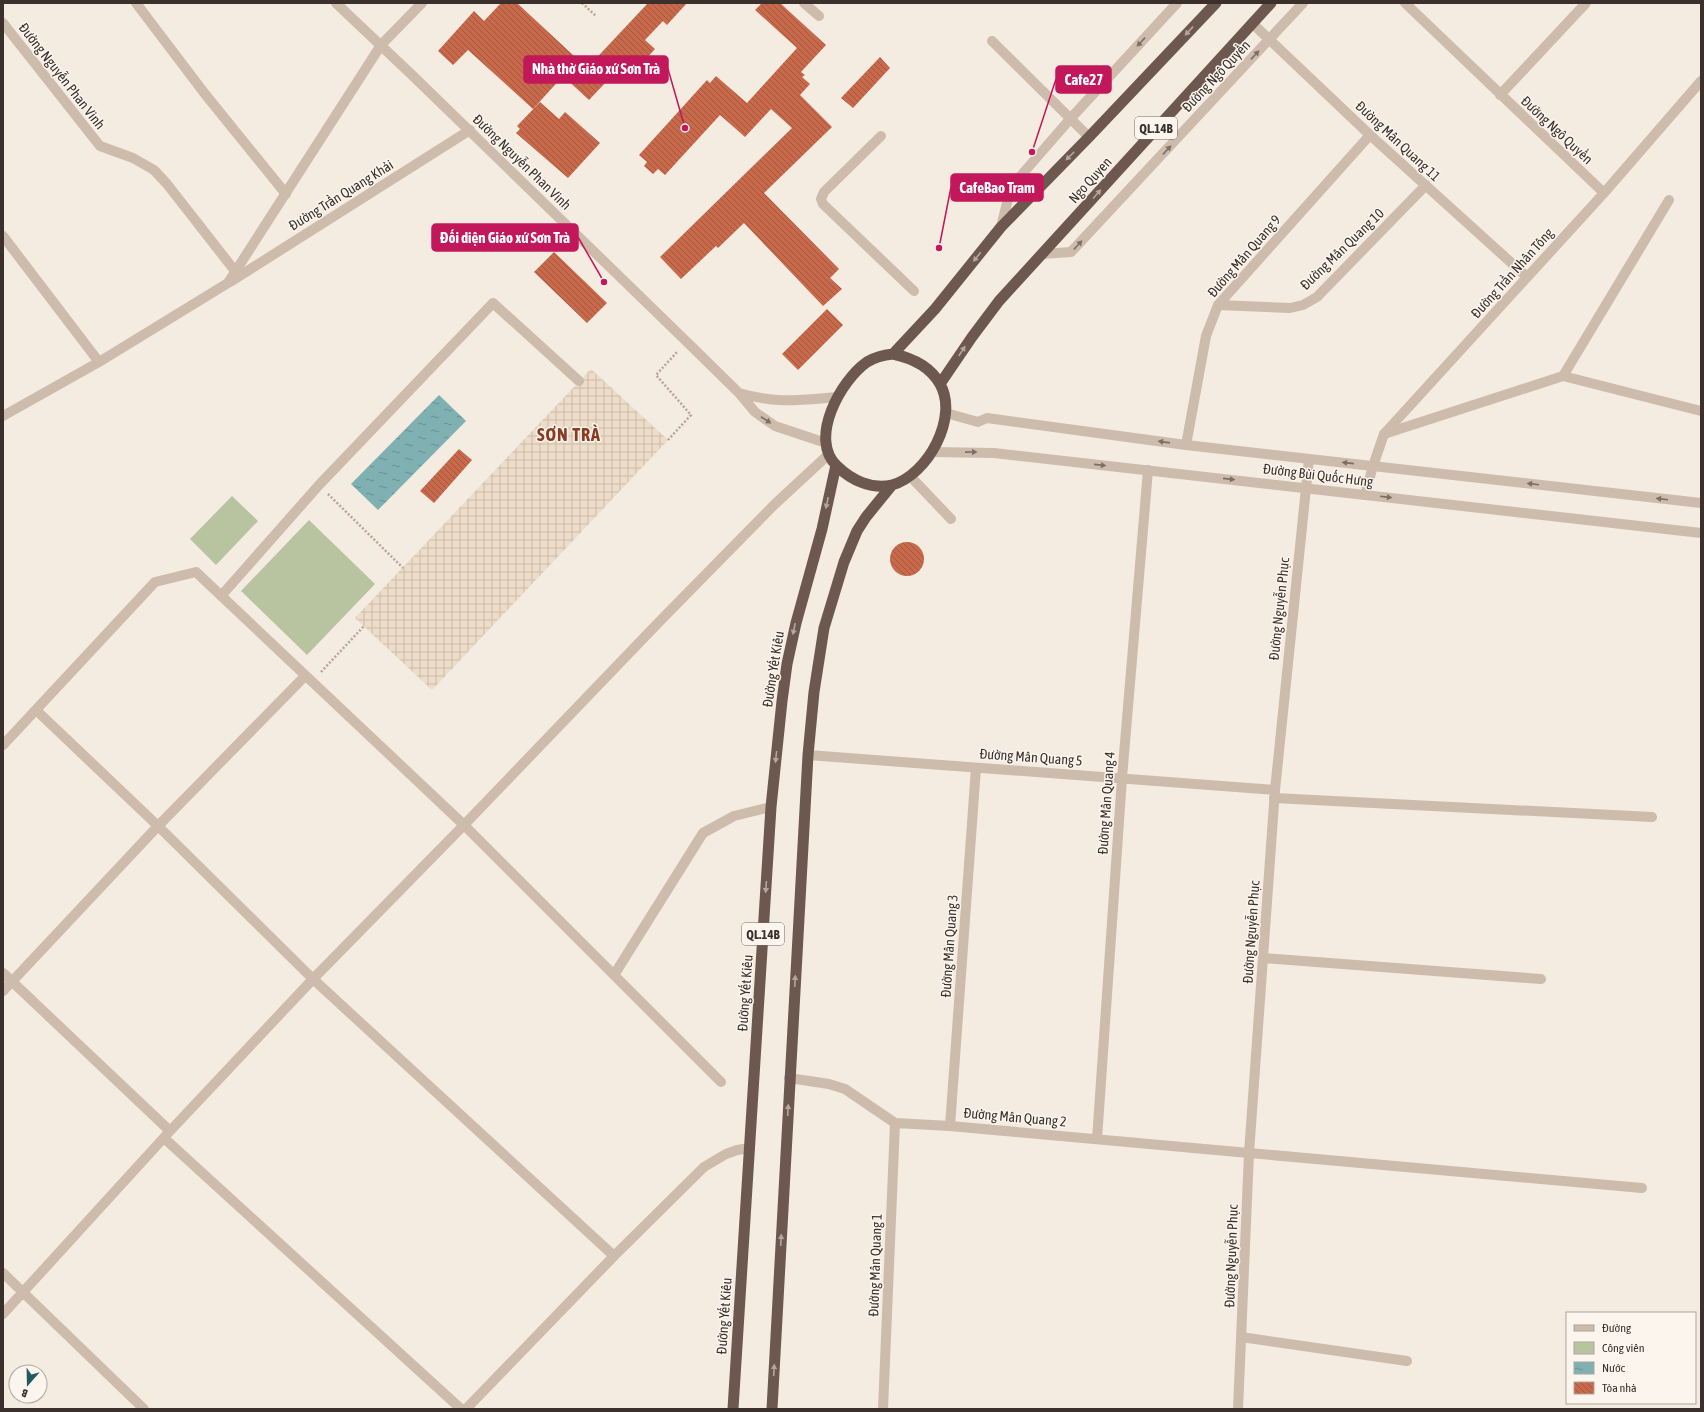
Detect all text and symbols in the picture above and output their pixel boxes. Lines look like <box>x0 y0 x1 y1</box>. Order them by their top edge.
street label: Đường Nguyễn Phan Vinh <box>16 20 108 132</box>
one-way arrow <box>1185 27 1194 36</box>
street label: Đường Ngô Quyền <box>1178 36 1253 115</box>
one-way arrow <box>1136 37 1146 47</box>
one-way arrow <box>1251 50 1260 60</box>
callout: Nhà thờ Giáo xứ Sơn Trà <box>524 56 668 83</box>
text: Nhà thờ Giáo xứ Sơn Trà <box>532 60 660 77</box>
callout: Cafe27 <box>1056 66 1111 93</box>
text: Cafe27 <box>1065 71 1103 88</box>
street label: Đường Ngô Quyền <box>1518 92 1597 167</box>
street label: Đường Mân Quang 11 <box>1352 98 1444 184</box>
street label: Đường Nguyễn Phan Vinh <box>470 111 574 213</box>
road number: QL.14B <box>1135 117 1177 139</box>
one-way arrow <box>1162 145 1171 155</box>
one-way arrow <box>1065 151 1075 161</box>
street label: Ngo Quyen <box>1065 154 1115 206</box>
street label: Đường Trần Quang Khải <box>285 156 396 234</box>
callout: CafeBao Tram <box>951 174 1043 201</box>
text: CafeBao Tram <box>959 179 1035 196</box>
one-way arrow <box>1092 189 1101 199</box>
street label: Đường Mân Quang 10 <box>1297 205 1387 293</box>
street label: Đường Mân Quang 9 <box>1204 212 1284 300</box>
callout: Đối diện Giáo xứ Sơn Trà <box>432 224 578 251</box>
street label: Đường Trần Nhân Tông <box>1467 224 1557 321</box>
text: Đối diện Giáo xứ Sơn Trà <box>440 229 570 246</box>
one-way arrow <box>1073 240 1083 250</box>
one-way arrow <box>972 252 981 263</box>
one-way arrow <box>958 346 966 357</box>
one-way arrow <box>761 416 771 424</box>
district label: SƠN TRÀ <box>537 424 601 445</box>
one-way arrow <box>1157 439 1170 445</box>
one-way arrow <box>965 449 977 456</box>
street label: Đường Bùi Quốc Hưng <box>1262 459 1374 490</box>
one-way arrow <box>1342 460 1354 466</box>
one-way arrow <box>1094 461 1106 468</box>
one-way arrow <box>1223 476 1235 482</box>
one-way arrow <box>1527 481 1539 487</box>
one-way arrow <box>1380 494 1392 500</box>
one-way arrow <box>1656 496 1668 502</box>
one-way arrow <box>824 497 830 509</box>
street label: Đường Nguyễn Phục <box>1266 556 1292 661</box>
one-way arrow <box>791 623 797 635</box>
street label: Đường Yết Kiêu <box>758 630 787 708</box>
street label: Đường Mân Quang 5 <box>979 745 1083 769</box>
one-way arrow <box>773 751 780 764</box>
street label: Đường Mân Quang 4 <box>1094 751 1118 855</box>
street label: Đường Nguyễn Phục <box>1239 879 1263 984</box>
one-way arrow <box>763 881 770 893</box>
street label: Đường Mân Quang 3 <box>937 894 961 998</box>
road number: QL.14B <box>742 923 784 945</box>
street label: Đường Yết Kiêu <box>733 954 756 1032</box>
one-way arrow <box>792 974 798 987</box>
one-way arrow <box>784 1104 791 1116</box>
street label: Đường Mân Quang 2 <box>963 1105 1067 1129</box>
street label: Đường Nguyễn Phục <box>1221 1203 1241 1308</box>
street label: Đường Mân Quang 1 <box>865 1213 885 1317</box>
one-way arrow <box>777 1234 784 1246</box>
street label: Đường Yết Kiêu <box>712 1277 735 1355</box>
legend <box>1566 1312 1696 1404</box>
text: Đường <box>1602 1321 1632 1335</box>
text: Công viên <box>1602 1341 1645 1355</box>
text: Nước <box>1602 1361 1626 1375</box>
north arrow <box>8 1364 48 1404</box>
one-way arrow <box>770 1364 777 1376</box>
text: Tòa nhà <box>1602 1381 1637 1395</box>
text: B <box>19 1387 29 1400</box>

